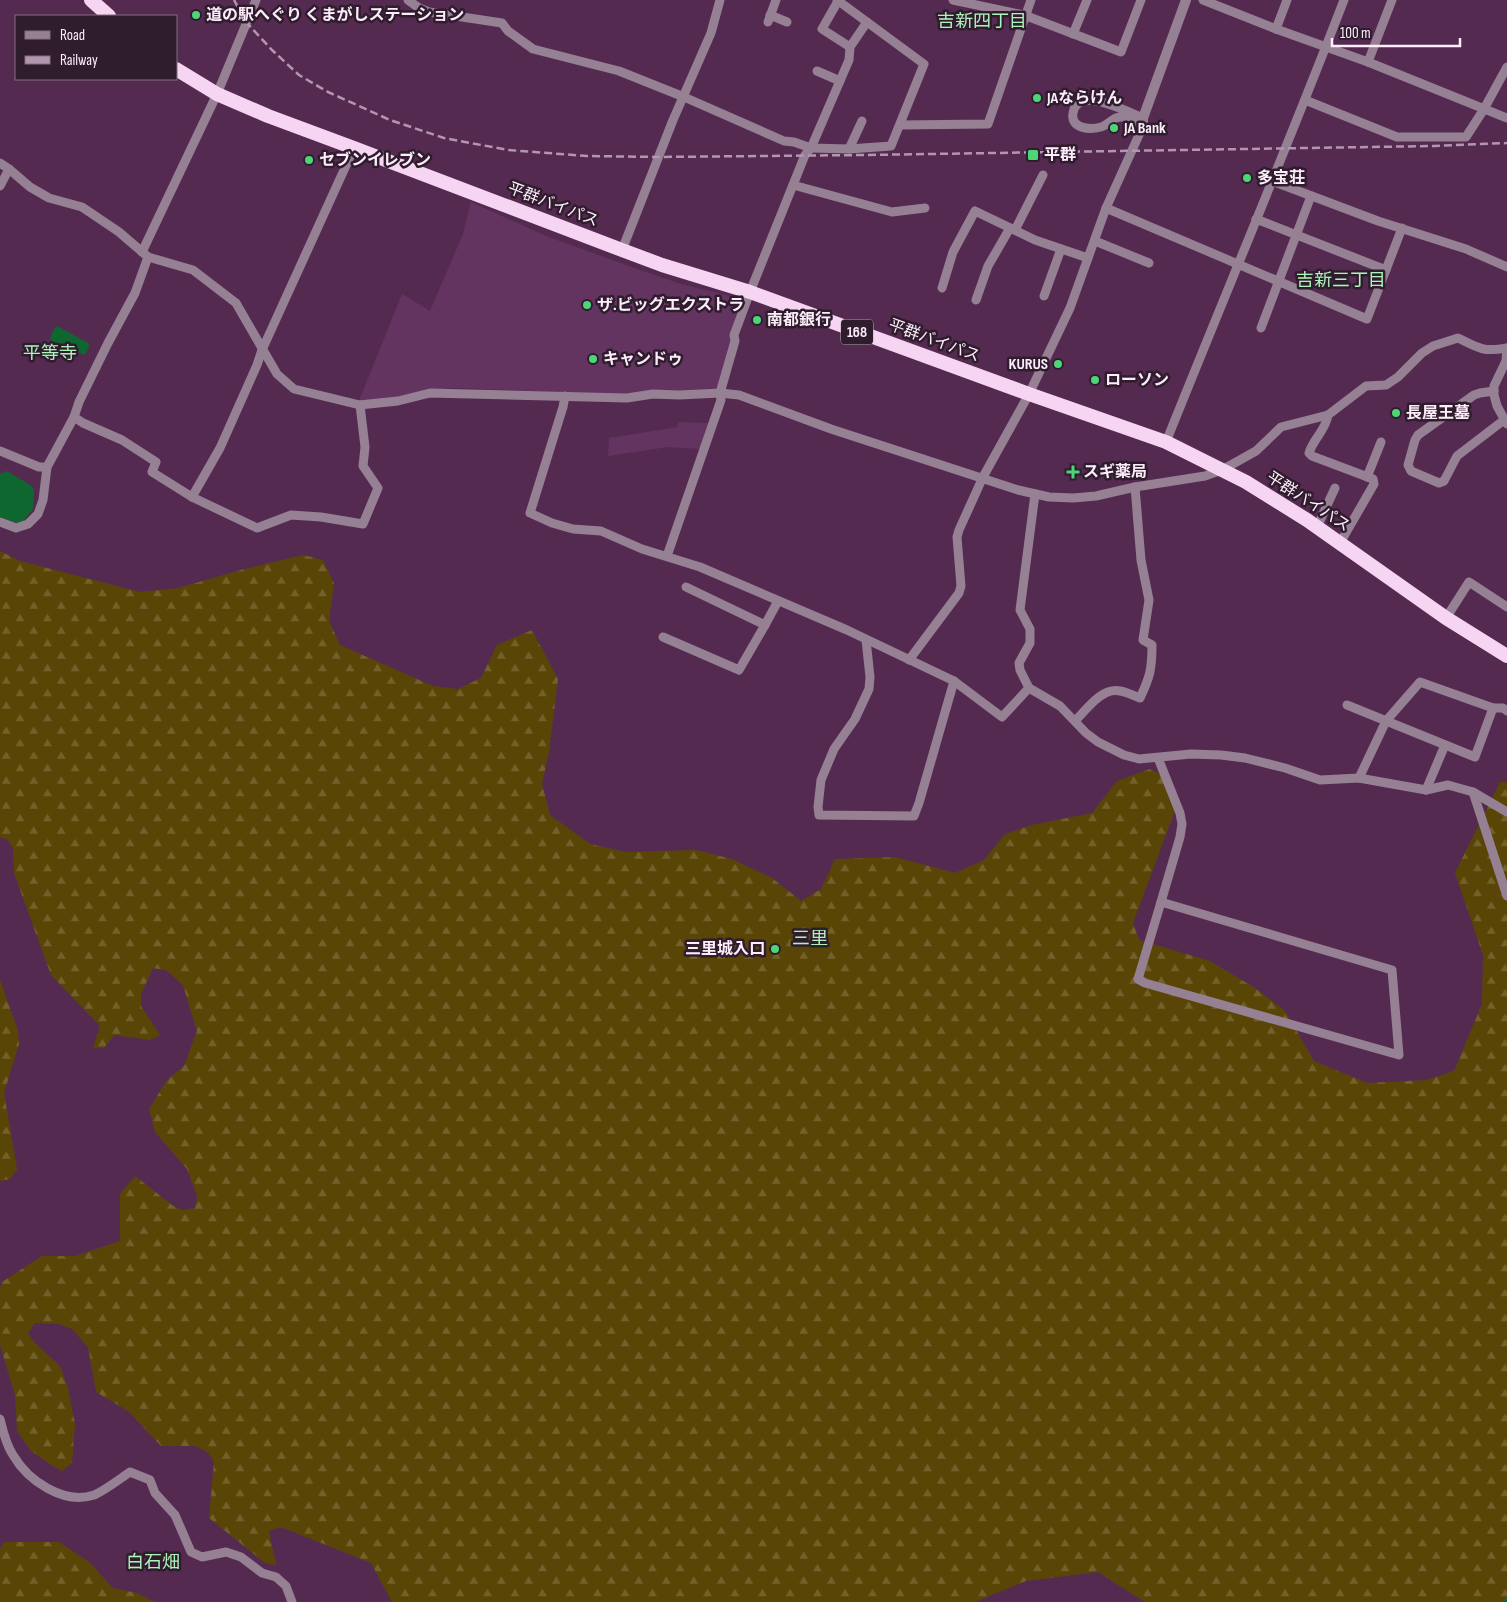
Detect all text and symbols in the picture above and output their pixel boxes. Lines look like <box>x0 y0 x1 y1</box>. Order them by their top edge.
place label: 道の駅へぐり くまがしステーション <box>206 6 464 25</box>
marker: 道の駅へぐり くまがしステーション <box>190 9 202 21</box>
district label: 吉新四丁目 <box>937 11 1027 32</box>
legend <box>15 15 178 80</box>
scale bar <box>1332 15 1460 47</box>
text: 100 m <box>1340 24 1371 43</box>
text: Road <box>60 26 85 45</box>
text: Railway <box>60 51 98 70</box>
place label: JAならけん <box>1046 89 1122 108</box>
marker: JAならけん <box>1031 92 1043 104</box>
place label: JA Bank <box>1123 119 1166 138</box>
marker: JA Bank <box>1108 122 1120 134</box>
place label: 平群 <box>1044 146 1076 165</box>
marker: 平群 <box>1026 148 1040 162</box>
place label: セブンイレブン <box>319 151 431 170</box>
marker: セブンイレブン <box>303 154 315 166</box>
place label: 多宝荘 <box>1257 169 1305 188</box>
marker: 多宝荘 <box>1241 172 1253 184</box>
street label: 平群バイパス <box>505 179 601 231</box>
district label: 吉新三丁目 <box>1296 270 1386 291</box>
place label: ザ.ビッグエクストラ <box>597 295 744 315</box>
marker: ザ.ビッグエクストラ <box>581 299 593 311</box>
place label: 南都銀行 <box>767 311 831 330</box>
marker: 南都銀行 <box>751 314 763 326</box>
street label: 平群バイパス <box>886 316 982 366</box>
road number: 168 <box>841 320 873 344</box>
district label: 平等寺 <box>23 343 77 364</box>
place label: キャンドゥ <box>603 350 683 369</box>
marker: キャンドゥ <box>587 353 599 365</box>
place label: KURUS <box>1009 355 1048 374</box>
marker: KURUS <box>1052 358 1064 370</box>
place label: ローソン <box>1105 371 1169 390</box>
marker: ローソン <box>1089 374 1101 386</box>
place label: 長屋王墓 <box>1406 404 1470 423</box>
marker: 長屋王墓 <box>1390 407 1402 419</box>
place label: スギ薬局 <box>1083 463 1147 482</box>
marker: スギ薬局 <box>1067 466 1079 478</box>
street label: 平群バイパス <box>1263 468 1353 536</box>
district label: 三里 <box>792 928 828 949</box>
place label: 三里城入口 <box>685 939 765 959</box>
marker: 三里城入口 <box>769 943 781 955</box>
district label: 白石畑 <box>126 1552 180 1573</box>

